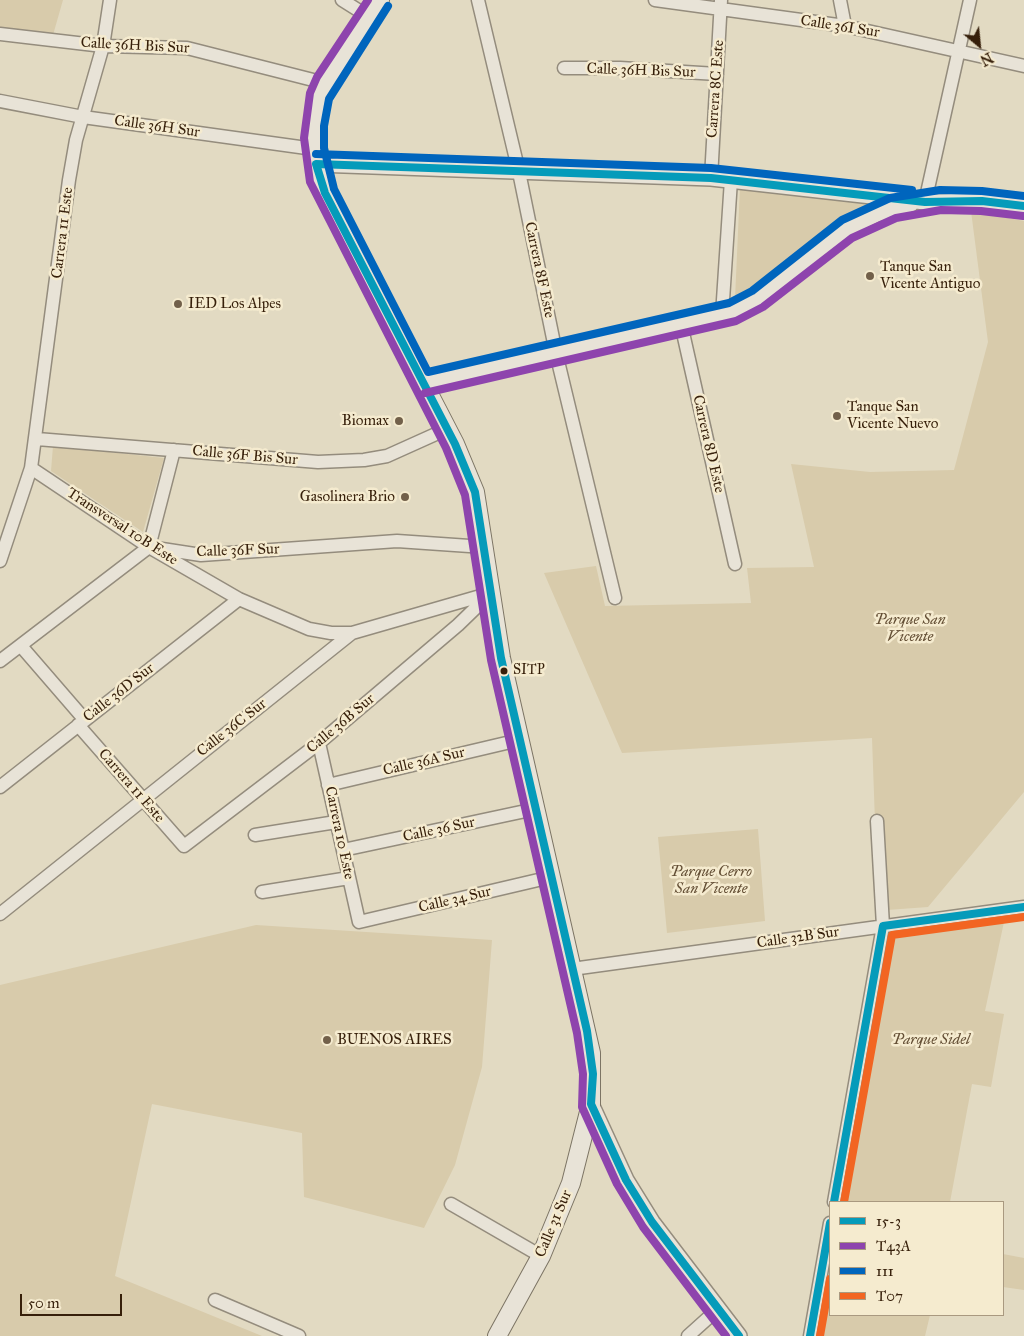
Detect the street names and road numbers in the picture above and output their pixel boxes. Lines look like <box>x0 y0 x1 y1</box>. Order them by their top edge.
street label: Calle 36I Sur <box>799 12 881 42</box>
street label: Calle 36H Bis Sur <box>80 34 190 58</box>
street label: Carrera 8C Este <box>704 39 728 139</box>
street label: Calle 36H Bis Sur <box>586 60 696 82</box>
street label: Calle 36H Sur <box>113 112 201 142</box>
street label: Carrera 11 Este <box>48 186 78 280</box>
street label: Carrera 8F Este <box>520 220 558 320</box>
street label: Carrera 8D Este <box>688 393 728 495</box>
street label: Calle 36F Bis Sur <box>192 442 298 470</box>
street label: Transversal 10B Este <box>63 484 181 570</box>
street label: Calle 36F Sur <box>196 541 280 561</box>
street label: Calle 36D Sur <box>80 660 158 726</box>
street label: Calle 36B Sur <box>303 690 379 758</box>
street label: Calle 36C Sur <box>194 695 270 761</box>
street label: Calle 36A Sur <box>381 744 467 780</box>
street label: Carrera 11 Este <box>94 745 168 827</box>
street label: Carrera 10 Este <box>320 785 358 881</box>
street label: Calle 36 Sur <box>401 814 477 846</box>
street label: Calle 34 Sur <box>417 883 493 917</box>
street label: Calle 32B Sur <box>756 923 840 953</box>
street label: Calle 31 Sur <box>532 1188 576 1260</box>

